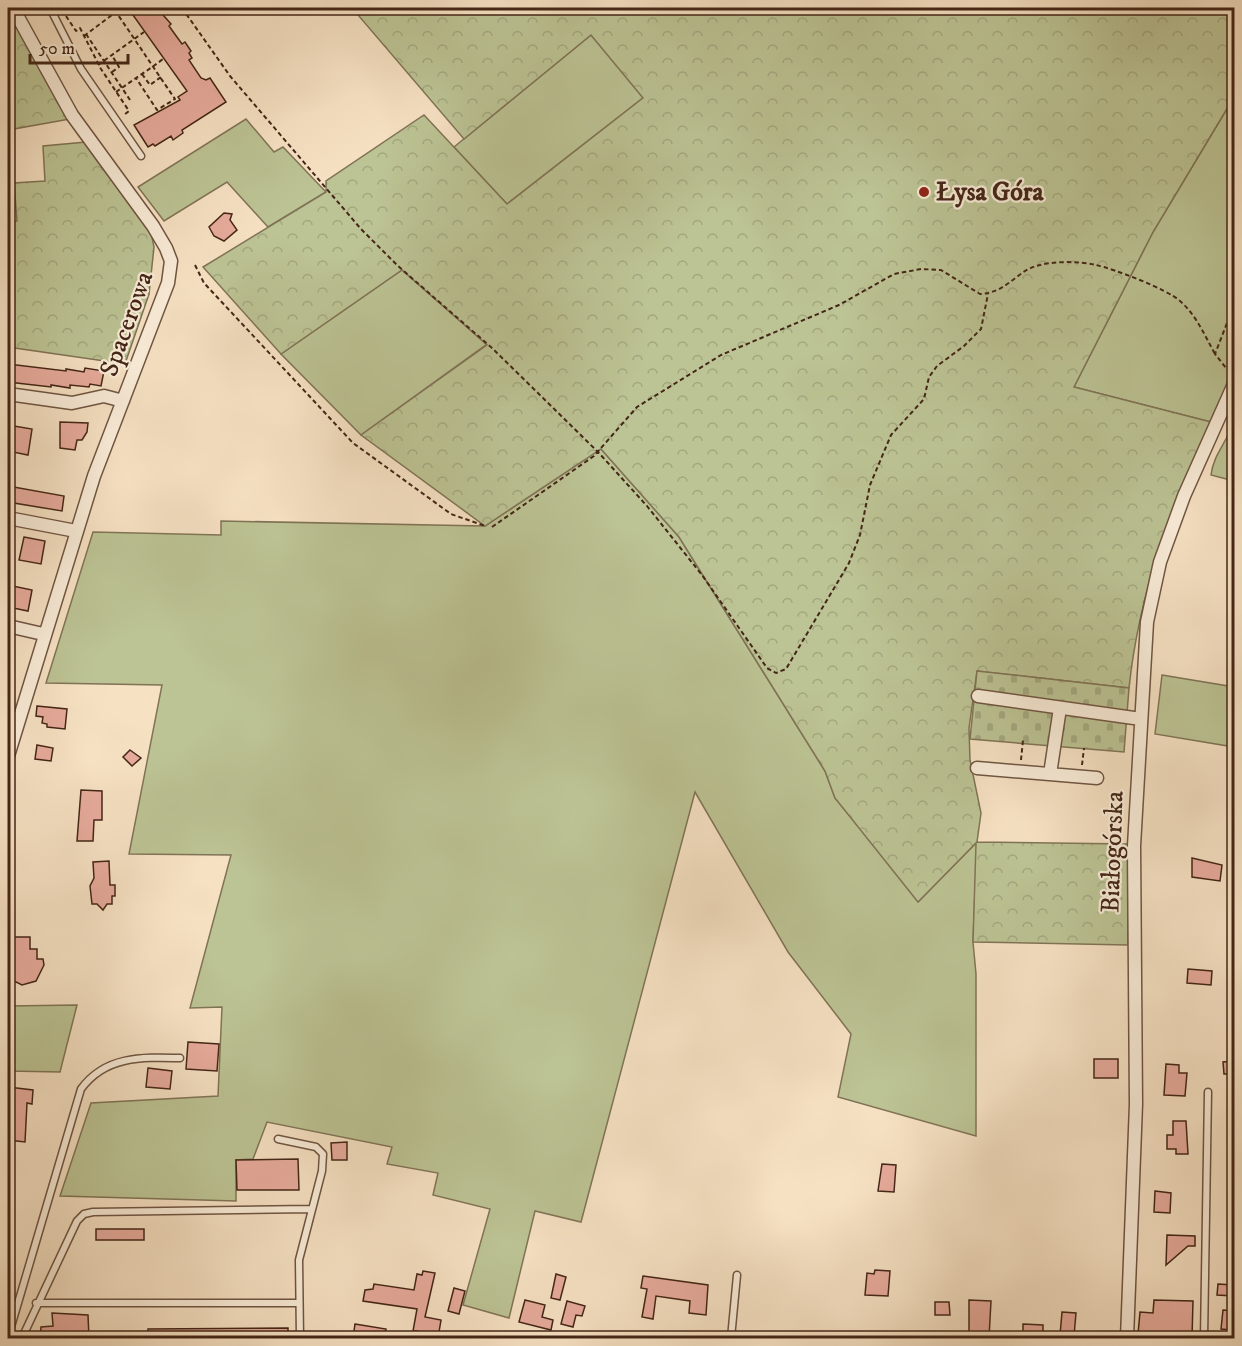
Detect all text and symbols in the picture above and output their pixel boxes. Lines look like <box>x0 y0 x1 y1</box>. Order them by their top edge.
scale bar <box>30 27 128 65</box>
text: 50 m <box>39 38 75 60</box>
place label: Łysa Góra <box>936 176 1044 209</box>
marker: Łysa Góra <box>917 185 931 199</box>
street label: Spacerowa <box>93 267 161 381</box>
street label: Białogórska <box>1094 790 1132 914</box>

